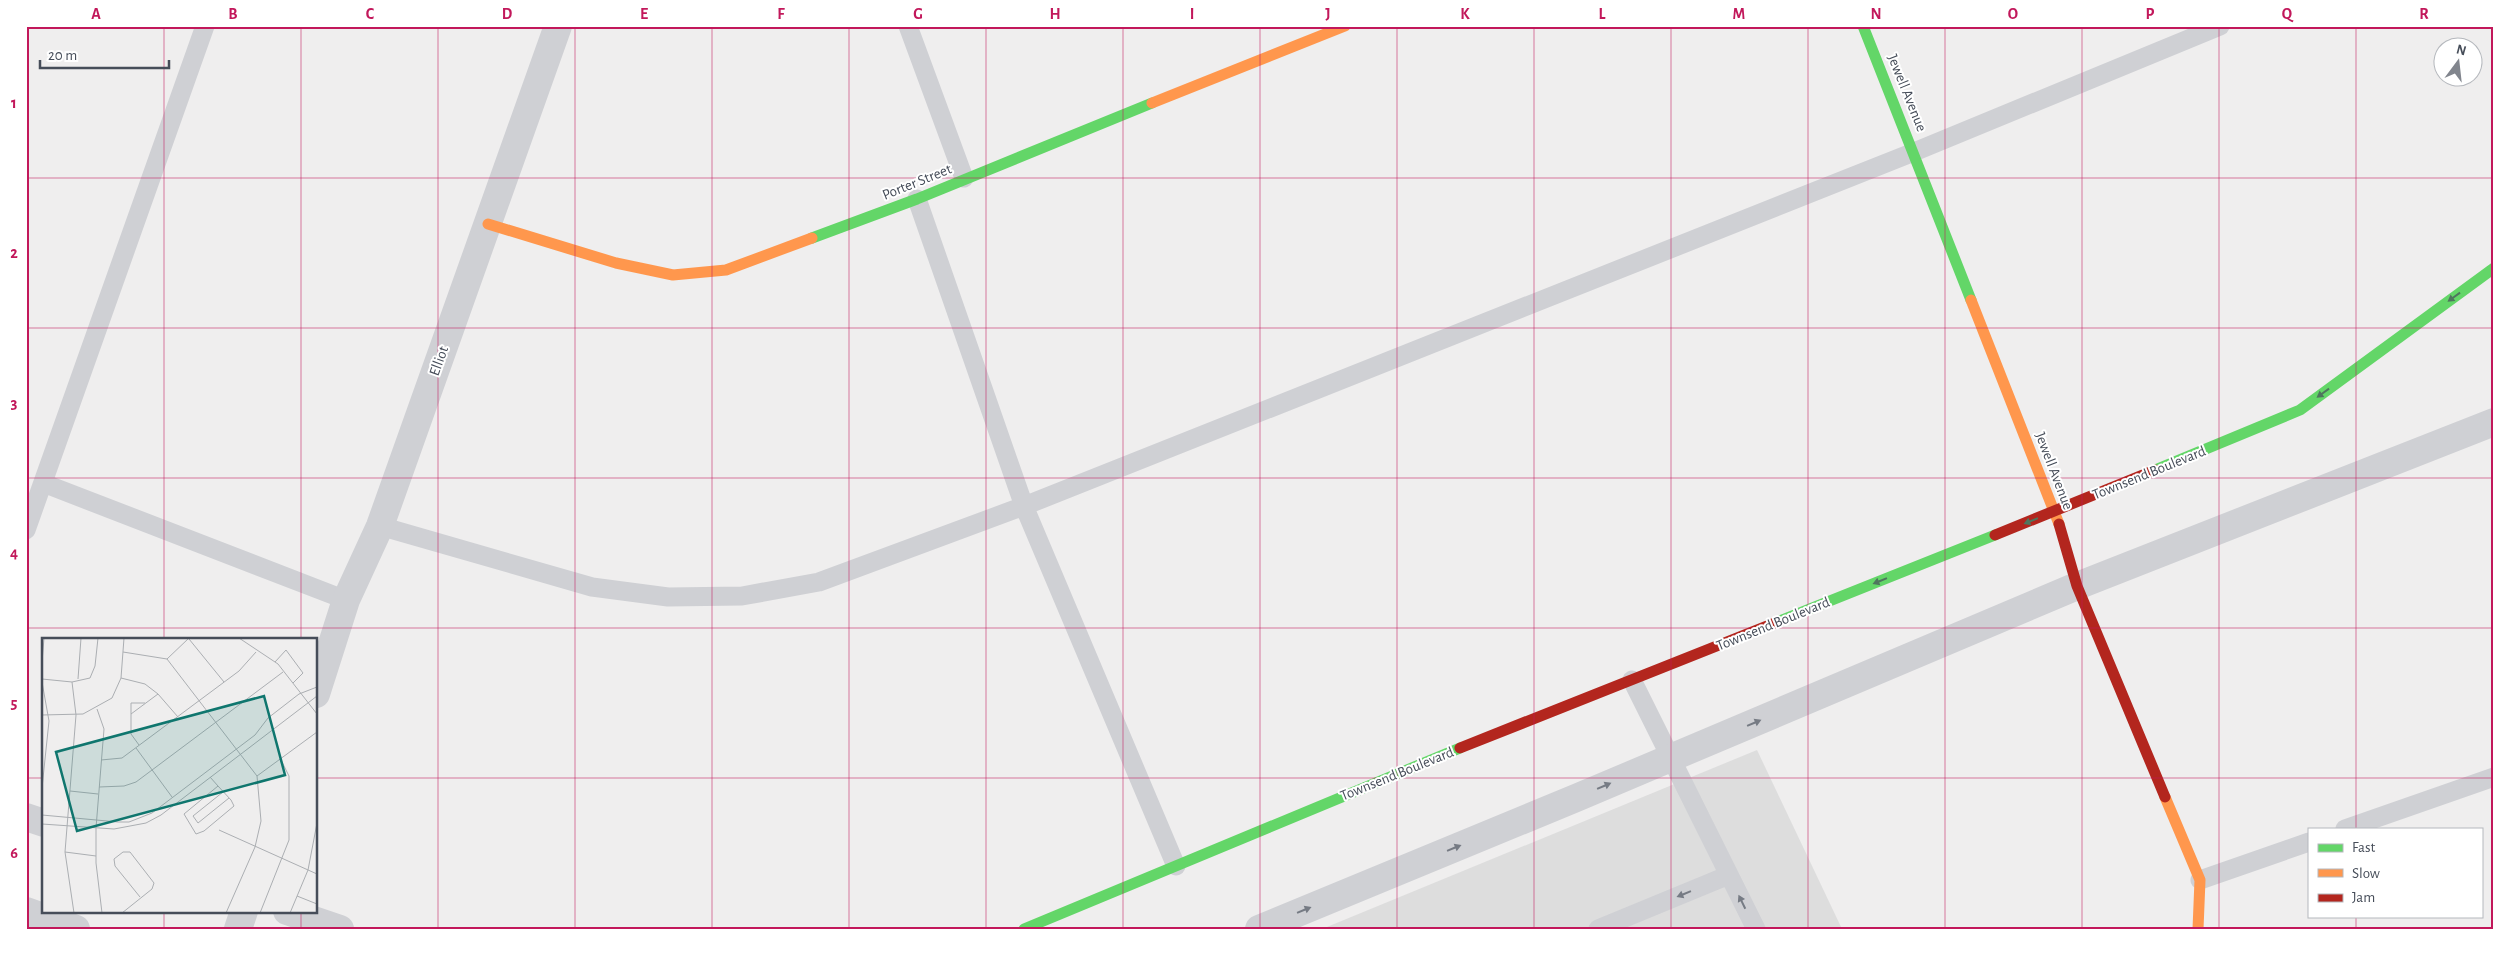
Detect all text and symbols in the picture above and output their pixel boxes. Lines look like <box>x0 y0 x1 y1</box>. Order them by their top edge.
text: A <box>91 6 101 22</box>
text: B <box>228 6 238 22</box>
text: C <box>366 6 375 22</box>
text: D <box>502 6 513 22</box>
text: E <box>640 6 648 22</box>
text: F <box>777 6 785 22</box>
text: G <box>913 6 923 22</box>
text: H <box>1049 6 1061 22</box>
text: I <box>1190 6 1194 22</box>
text: J <box>1325 6 1331 22</box>
text: K <box>1460 6 1470 22</box>
text: L <box>1599 6 1606 22</box>
text: M <box>1733 6 1745 22</box>
text: N <box>1870 6 1882 22</box>
text: O <box>2008 6 2018 22</box>
text: P <box>2146 6 2155 22</box>
text: Q <box>2282 6 2294 23</box>
text: R <box>2419 6 2429 22</box>
scale bar <box>40 38 169 70</box>
north arrow <box>2432 38 2482 88</box>
text: N <box>2455 42 2468 58</box>
text: 20 m <box>48 48 77 63</box>
street label: Jewell Avenue <box>1885 52 1929 134</box>
text: 1 <box>11 95 17 111</box>
street label: Porter Street <box>880 161 954 203</box>
text: 2 <box>10 245 18 261</box>
one-way arrow <box>2447 292 2461 302</box>
street label: Elliot <box>427 344 451 378</box>
one-way arrow <box>2316 388 2330 398</box>
text: 3 <box>11 395 18 411</box>
street label: Jewell Avenue <box>2032 430 2076 512</box>
street label: Townsend Boulevard <box>2090 443 2208 503</box>
one-way arrow <box>2023 517 2038 525</box>
text: 4 <box>10 545 18 561</box>
one-way arrow <box>1872 577 1887 585</box>
street label: Townsend Boulevard <box>1714 594 1832 654</box>
inset map <box>42 638 318 912</box>
text: 5 <box>11 695 18 711</box>
one-way arrow <box>1747 718 1761 726</box>
street label: Townsend Boulevard <box>1338 744 1456 804</box>
one-way arrow <box>1597 782 1611 790</box>
legend <box>2308 828 2482 918</box>
text: Fast <box>2352 840 2376 855</box>
one-way arrow <box>1447 844 1461 852</box>
text: 6 <box>10 845 18 861</box>
text: Slow <box>2352 866 2380 881</box>
one-way arrow <box>1677 890 1691 898</box>
text: Jam <box>2352 890 2375 905</box>
one-way arrow <box>1738 895 1746 909</box>
one-way arrow <box>1297 906 1311 914</box>

